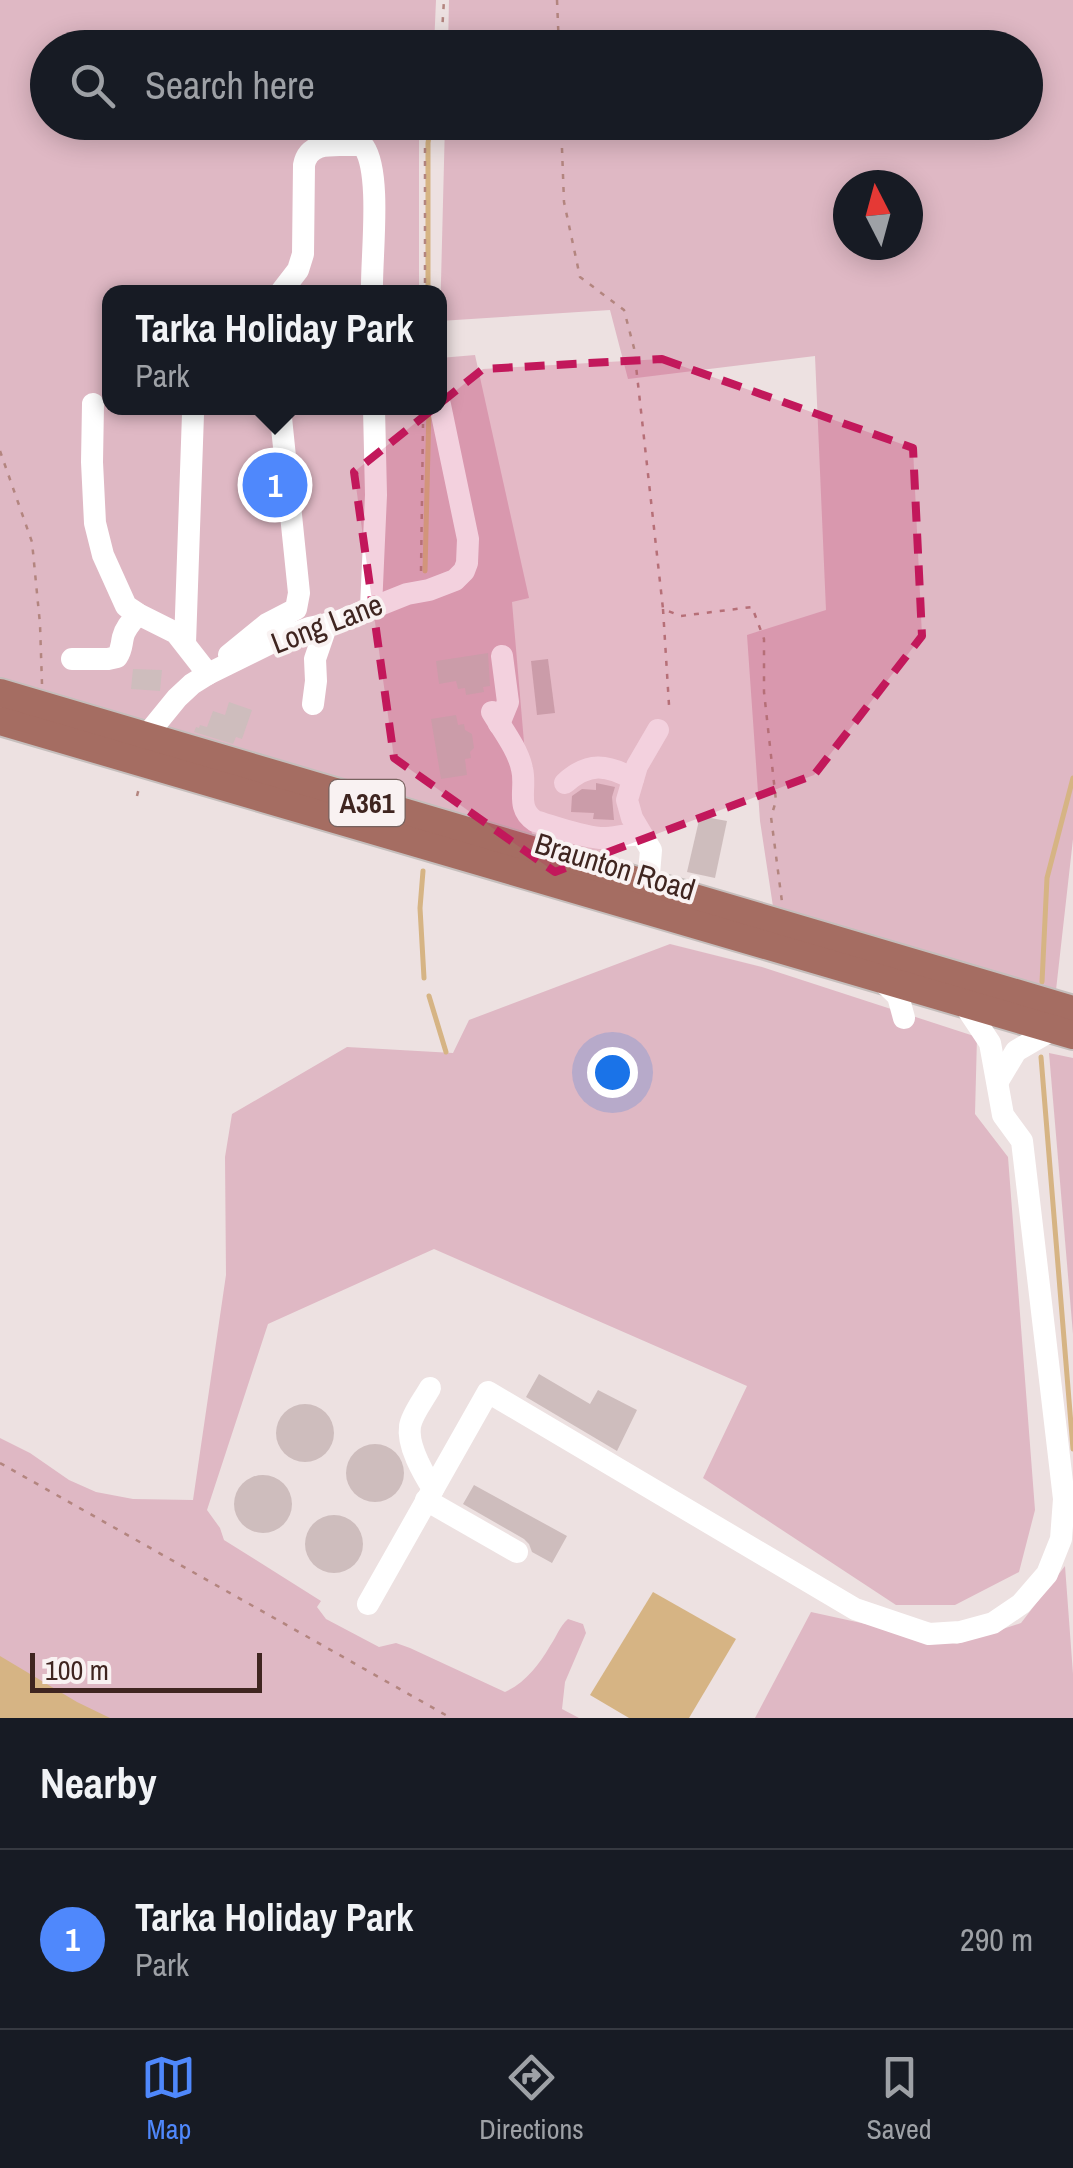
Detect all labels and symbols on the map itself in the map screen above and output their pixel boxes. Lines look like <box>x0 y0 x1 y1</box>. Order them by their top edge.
north arrow <box>833 170 923 260</box>
pin: 1 <box>242 448 308 522</box>
street label: Long Lane <box>265 584 388 663</box>
road number: A361 <box>330 780 404 826</box>
street label: Braunton Road <box>530 823 700 909</box>
your location <box>587 1047 638 1098</box>
scale bar <box>30 1648 262 1692</box>

